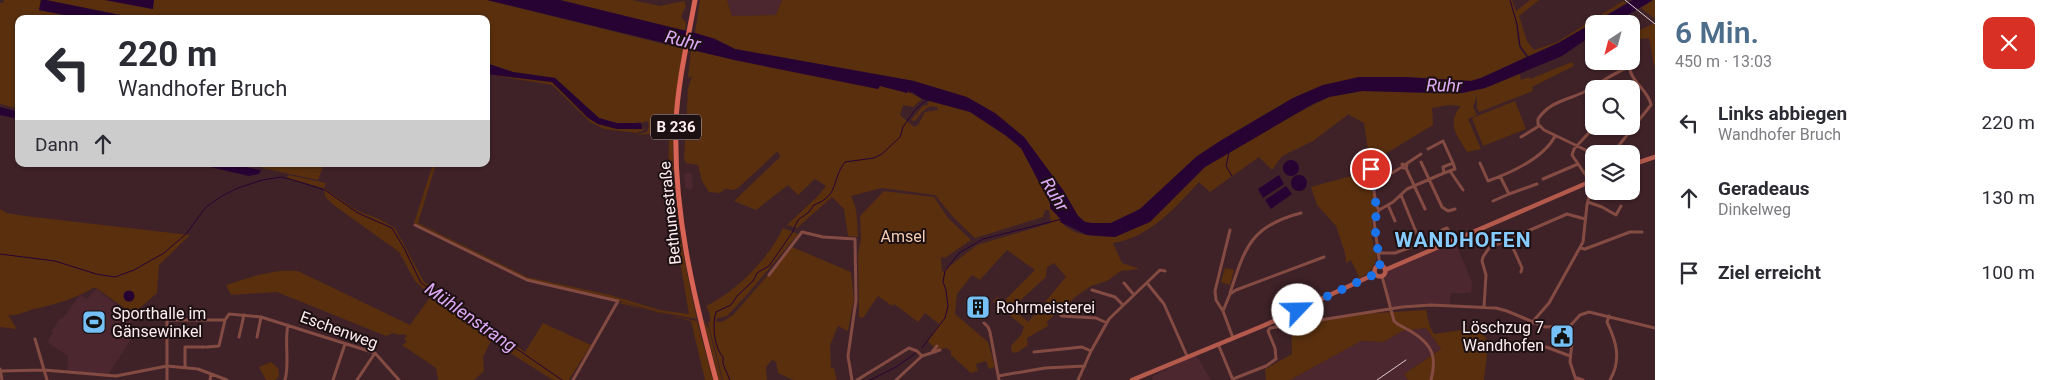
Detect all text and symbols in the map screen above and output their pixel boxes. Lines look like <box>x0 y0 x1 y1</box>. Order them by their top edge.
north arrow <box>1585 15 1640 70</box>
map controls <box>1585 15 1640 200</box>
text: 6 Min. <box>1675 15 1759 50</box>
button: close <box>1983 17 2035 69</box>
water label: Ruhr <box>663 25 704 55</box>
text: 220 m <box>118 34 217 75</box>
icon: left <box>35 35 100 100</box>
text: 450 m · 13:03 <box>1675 52 1772 71</box>
water label: Ruhr <box>1426 74 1463 96</box>
text: Wandhofer Bruch <box>118 76 287 101</box>
button: search <box>1585 80 1640 135</box>
text: Links abbiegen <box>1718 102 1847 125</box>
icon: left <box>1675 109 1703 137</box>
text: 220 m <box>1982 111 2035 134</box>
road number: B 236 <box>651 114 701 140</box>
text: Wandhofer Bruch <box>1718 125 1841 144</box>
icon: ahead <box>89 130 117 158</box>
text: Dann <box>35 133 79 156</box>
button: layers <box>1585 145 1640 200</box>
pin <box>1350 148 1392 190</box>
icon: arrive <box>1357 155 1385 183</box>
street label: Bethunestraße <box>655 160 685 266</box>
water label: Ruhr <box>1037 173 1074 216</box>
text: Geradeaus <box>1718 177 1810 200</box>
icon: ahead <box>1675 184 1703 212</box>
text: 130 m <box>1982 186 2035 209</box>
text: Dinkelweg <box>1718 200 1791 219</box>
park label: Amsel <box>880 227 926 246</box>
district label: WANDHOFEN <box>1395 228 1531 252</box>
icon: arrive <box>1675 259 1703 287</box>
text: Ziel erreicht <box>1718 261 1821 284</box>
text: 100 m <box>1982 261 2035 284</box>
water label: Mühlenstrang <box>421 278 521 356</box>
position arrow <box>1271 283 1323 335</box>
building icon: Rohrmeisterei <box>965 294 991 320</box>
place label: Rohrmeisterei <box>996 298 1095 317</box>
place label: Sporthalle im Gänsewinkel <box>112 304 206 341</box>
street label: Eschenweg <box>298 307 380 353</box>
sports icon: Sporthalle im Gänsewinkel <box>81 309 107 335</box>
place label: Löschzug 7 Wandhofen <box>1462 318 1544 355</box>
public building icon: Löschzug 7 Wandhofen <box>1549 323 1575 349</box>

